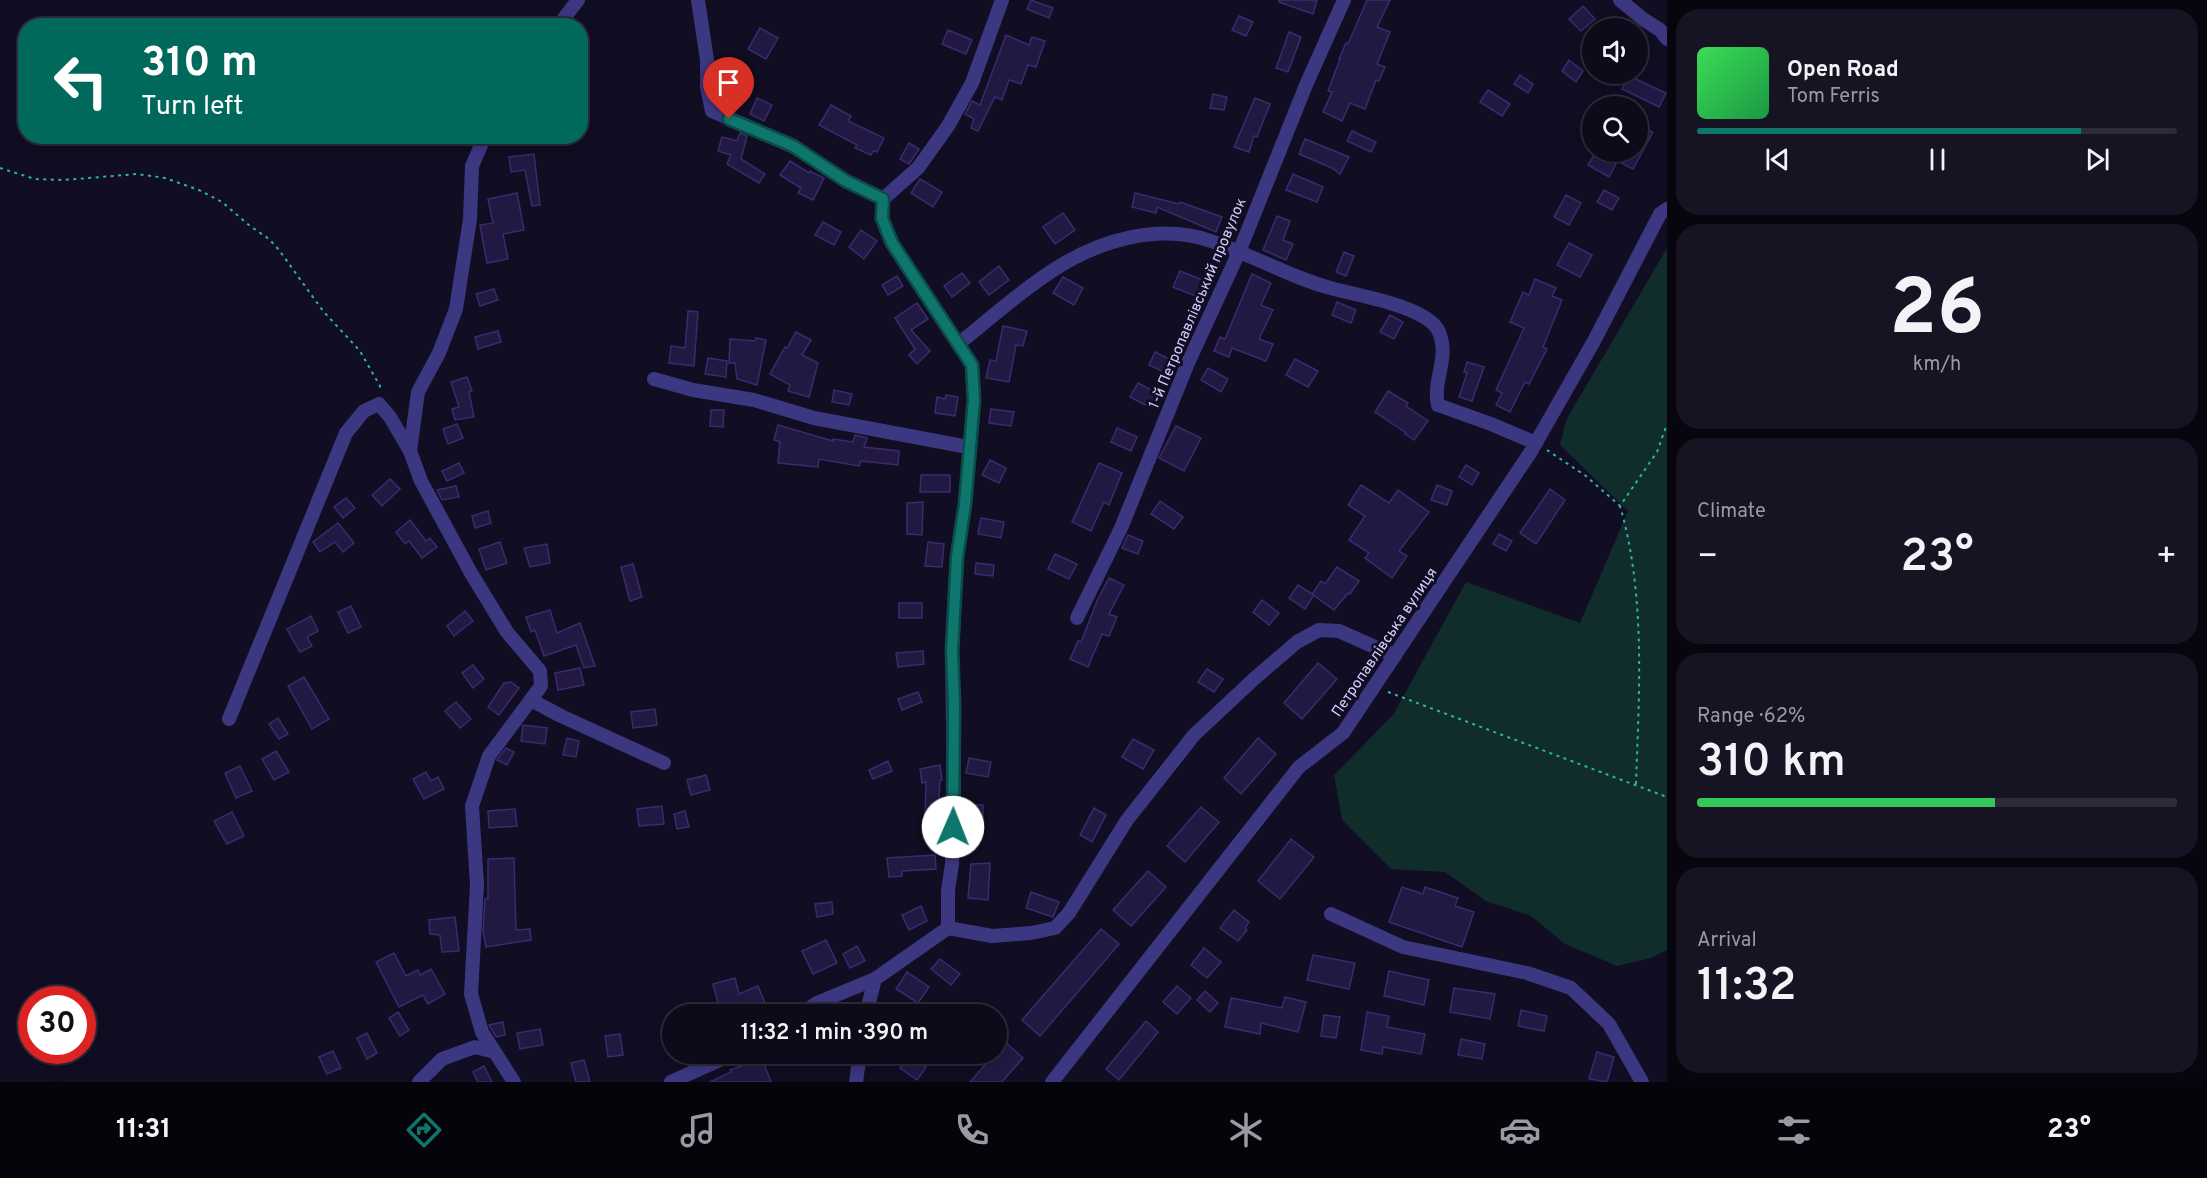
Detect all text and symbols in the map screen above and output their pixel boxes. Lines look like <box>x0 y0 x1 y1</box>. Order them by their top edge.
map controls <box>1582 18 1648 162</box>
button: sound <box>1582 18 1648 84</box>
text: 310 m <box>141 38 258 91</box>
icon: left <box>42 42 120 120</box>
pin <box>703 57 754 119</box>
text: Open Road <box>1787 57 1899 84</box>
icon: arrive <box>712 66 745 99</box>
text: Tom Ferris <box>1787 84 1880 110</box>
text: Turn left <box>141 90 243 124</box>
button: search <box>1582 96 1648 162</box>
icon: previous <box>1761 143 1794 176</box>
icon: pause <box>1921 143 1954 176</box>
icon: next <box>2081 143 2114 176</box>
street label: 1-й Петропавлівський провулок <box>1145 195 1252 412</box>
text: 26 <box>1889 263 1985 362</box>
text: km/h <box>1913 352 1961 378</box>
text: Climate <box>1697 499 1766 525</box>
text: 23° <box>1900 530 1974 587</box>
text: − <box>1697 537 1718 579</box>
text: + <box>2156 537 2177 579</box>
street label: Петропавлівська вулиця <box>1328 564 1442 721</box>
text: Range · 62% <box>1697 704 1805 730</box>
text: 310 km <box>1697 735 1846 792</box>
position arrow <box>921 795 985 859</box>
text: Arrival <box>1697 928 1757 954</box>
text: 11:32 <box>1697 959 1797 1016</box>
speed limit sign: 30 <box>18 986 96 1064</box>
text: 11:32 · 1 min · 390 m <box>741 1020 928 1047</box>
icon: directions <box>403 1109 445 1151</box>
icon: music <box>677 1109 719 1151</box>
icon: phone <box>951 1109 993 1151</box>
icon: climate <box>1225 1109 1267 1151</box>
icon: car <box>1499 1109 1541 1151</box>
icon: filters <box>1773 1109 1815 1151</box>
text: 11:31 <box>116 1113 171 1147</box>
text: 23° <box>2047 1113 2091 1147</box>

